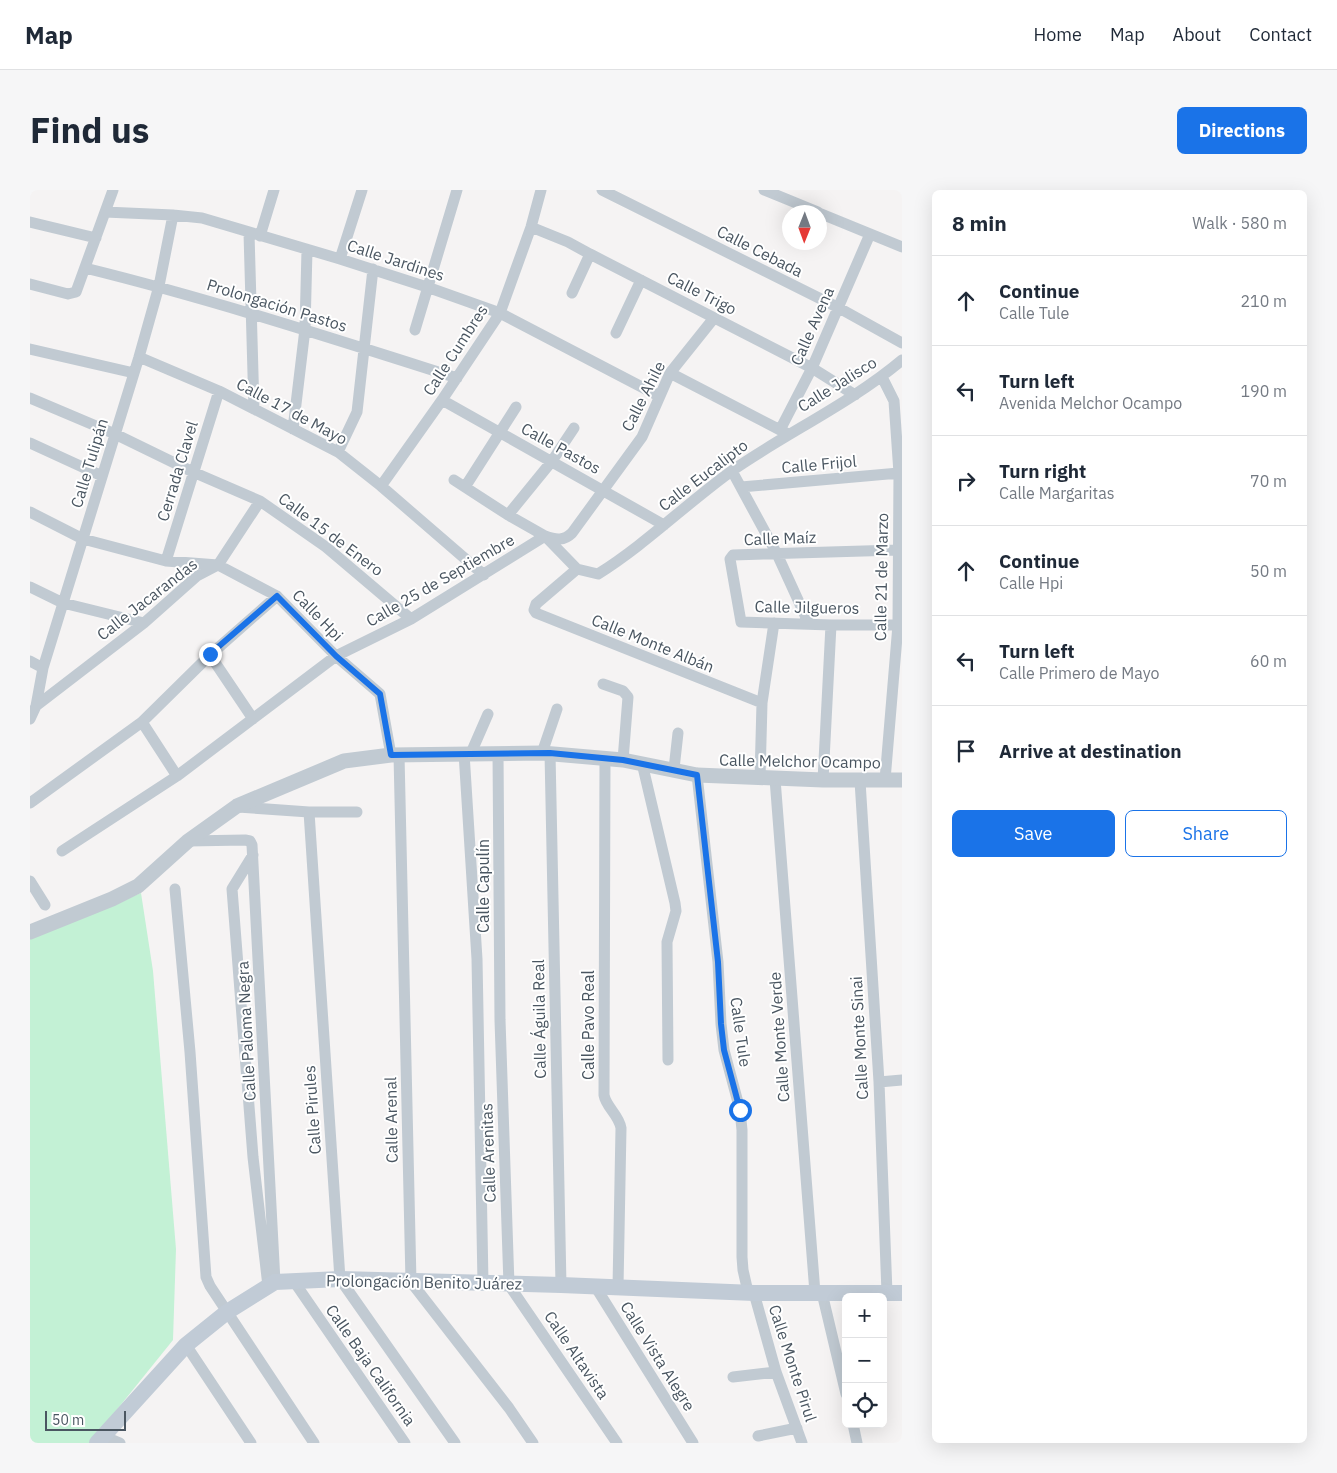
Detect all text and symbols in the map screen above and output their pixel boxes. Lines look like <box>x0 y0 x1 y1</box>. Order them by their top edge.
text: Map <box>25 19 73 51</box>
text: Home <box>1034 23 1082 46</box>
text: Map <box>1110 23 1145 46</box>
text: About <box>1173 23 1221 46</box>
text: Contact <box>1249 23 1312 46</box>
text: Find us <box>30 107 149 153</box>
button: Directions <box>1177 107 1307 154</box>
north arrow <box>782 205 827 250</box>
text: 8 min <box>952 209 1007 237</box>
text: Walk · 580 m <box>1192 213 1287 233</box>
street label: Calle Cebada <box>714 221 807 281</box>
street label: Calle Jardines <box>345 235 447 285</box>
street label: Calle Trigo <box>664 267 740 319</box>
street label: Prolongación Pastos <box>204 274 350 336</box>
text: Continue <box>999 279 1079 303</box>
street label: Calle Avena <box>786 283 838 368</box>
icon: ahead <box>952 287 980 315</box>
text: 210 m <box>1240 291 1287 311</box>
street label: Calle Cumbres <box>418 301 492 399</box>
text: Calle Tule <box>999 303 1069 323</box>
street label: Calle Jalisco <box>794 352 880 416</box>
street label: Calle Ahile <box>617 357 669 434</box>
text: Turn left <box>999 369 1075 393</box>
street label: Calle 17 de Mayo <box>233 373 351 449</box>
icon: left <box>952 377 980 405</box>
text: 190 m <box>1240 381 1287 401</box>
text: Avenida Melchor Ocampo <box>999 393 1182 413</box>
street label: Calle Tulipán <box>66 416 112 510</box>
street label: Cerrada Clavel <box>152 418 202 524</box>
street label: Calle Pastos <box>518 418 604 478</box>
street label: Calle Eucalipto <box>654 435 752 515</box>
street label: Calle Frijol <box>781 451 857 477</box>
text: Turn right <box>999 459 1086 483</box>
icon: right <box>952 467 980 495</box>
text: 70 m <box>1250 471 1287 491</box>
text: Calle Margaritas <box>999 483 1114 503</box>
street label: Calle 15 de Enero <box>274 488 388 580</box>
street label: Calle 21 de Marzo <box>870 513 892 641</box>
street label: Calle Maíz <box>743 527 817 549</box>
street label: Calle 25 de Septiembre <box>362 529 518 631</box>
text: Continue <box>999 549 1079 573</box>
street label: Calle Jacarandas <box>93 554 201 644</box>
icon: ahead <box>952 557 980 585</box>
text: 50 m <box>1250 561 1287 581</box>
text: Calle Hpi <box>999 573 1063 593</box>
street label: Calle Hpi <box>288 585 348 645</box>
street label: Calle Jilgueros <box>754 596 860 618</box>
street label: Calle Monte Albán <box>589 609 717 677</box>
text: Turn left <box>999 639 1075 663</box>
route end <box>199 643 222 666</box>
icon: left <box>952 647 980 675</box>
text: 60 m <box>1250 651 1287 671</box>
text: Calle Primero de Mayo <box>999 663 1160 683</box>
icon: arrive <box>952 737 980 765</box>
text: Arrive at destination <box>999 739 1182 763</box>
street label: Calle Melchor Ocampo <box>719 750 881 772</box>
button: Save <box>952 810 1115 857</box>
button: Share <box>1125 810 1287 857</box>
street label: Calle Capulín <box>473 839 493 933</box>
street label: Calle Águila Real <box>527 959 550 1079</box>
street label: Calle Paloma Negra <box>232 960 260 1102</box>
street label: Calle Pavo Real <box>578 970 598 1080</box>
street label: Calle Monte Verde <box>764 971 794 1103</box>
street label: Calle Monte Sinai <box>846 976 872 1100</box>
street label: Calle Tule <box>726 996 756 1068</box>
street label: Calle Pirules <box>299 1065 325 1155</box>
street label: Calle Arenal <box>380 1077 402 1163</box>
route start <box>729 1099 752 1122</box>
street label: Calle Arenitas <box>476 1103 500 1203</box>
street label: Prolongación Benito Juárez <box>326 1270 522 1294</box>
map controls <box>842 1293 887 1428</box>
button: + <box>842 1293 887 1338</box>
street label: Calle Vista Alegre <box>616 1298 700 1415</box>
street label: Calle Baja California <box>322 1301 421 1430</box>
street label: Calle Monte Pirul <box>765 1302 821 1424</box>
street label: Calle Altavista <box>540 1307 614 1403</box>
button: − <box>842 1338 887 1383</box>
button: locate <box>842 1383 887 1428</box>
scale bar <box>45 1408 126 1431</box>
text: 50 m <box>52 1411 84 1429</box>

